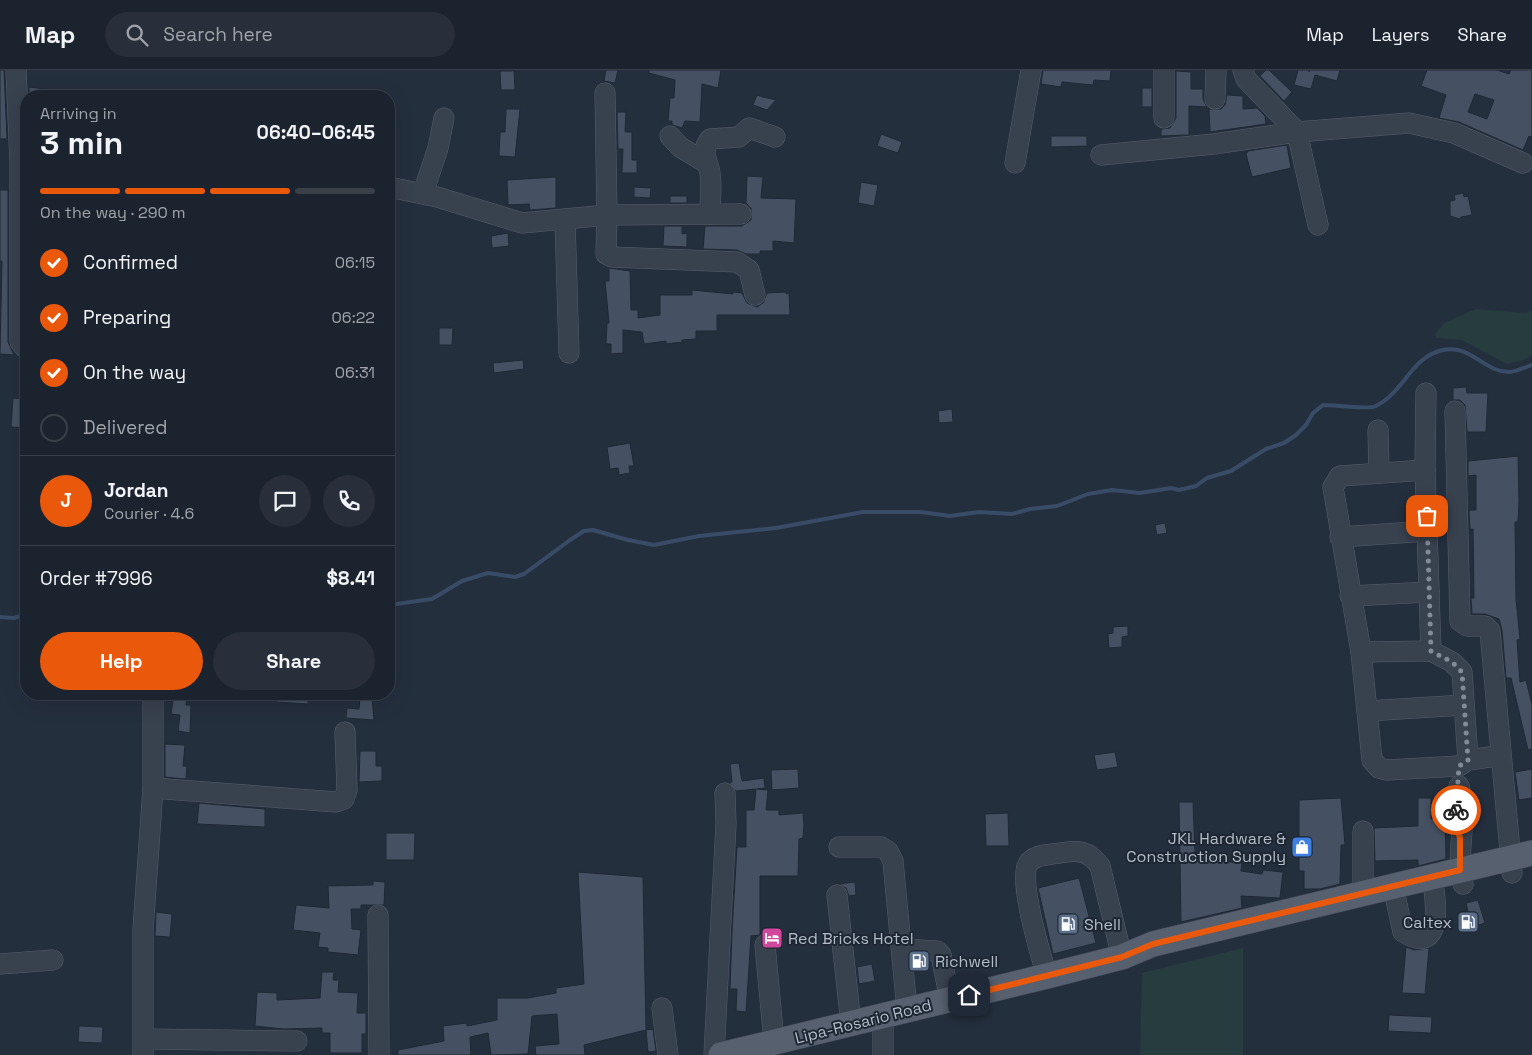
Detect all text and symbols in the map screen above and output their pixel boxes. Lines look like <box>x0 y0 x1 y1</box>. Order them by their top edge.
search box <box>105 12 455 57</box>
text: Map <box>25 19 75 50</box>
icon: search <box>123 21 151 49</box>
text: Search here <box>163 22 273 47</box>
text: Map <box>1306 23 1344 46</box>
text: Layers <box>1372 23 1429 46</box>
text: Share <box>1457 23 1507 46</box>
text: Arriving in <box>40 103 117 124</box>
text: 06:40–06:45 <box>257 120 375 145</box>
text: 3 min <box>40 123 123 163</box>
text: On the way · 290 m <box>40 202 186 223</box>
icon: check <box>40 249 68 277</box>
text: Confirmed <box>83 250 178 275</box>
text: 06:15 <box>335 252 375 273</box>
icon: check <box>40 304 68 332</box>
text: Preparing <box>83 305 171 330</box>
text: 06:22 <box>332 307 375 328</box>
icon: check <box>40 359 68 387</box>
text: On the way <box>83 360 186 385</box>
text: 06:31 <box>335 362 375 383</box>
text: Delivered <box>83 415 168 440</box>
button: chat <box>259 475 311 527</box>
button: phone <box>323 475 375 527</box>
text: Jordan <box>104 478 169 503</box>
text: J <box>60 488 72 513</box>
pin <box>1406 495 1448 537</box>
icon: bag <box>1413 502 1441 530</box>
text: Courier · 4.6 <box>104 503 194 524</box>
text: Order #7996 <box>40 566 153 591</box>
text: $8.41 <box>326 566 375 591</box>
button: Help <box>40 632 203 690</box>
button: Share <box>213 632 375 690</box>
courier <box>1431 785 1481 835</box>
icon: bike <box>1442 796 1470 824</box>
place label: JKL Hardware & Construction Supply <box>1126 828 1286 867</box>
shop icon: JKL Hardware & Construction Supply <box>1290 835 1314 859</box>
fuel station icon: Caltex <box>1456 910 1480 934</box>
fuel station icon: Shell <box>1056 912 1080 936</box>
place label: Caltex <box>1403 912 1452 933</box>
place label: Shell <box>1084 914 1121 935</box>
hotel icon: Red Bricks Hotel <box>760 926 784 950</box>
place label: Red Bricks Hotel <box>788 928 914 949</box>
fuel station icon: Richwell <box>907 949 931 973</box>
place label: Richwell <box>935 951 998 972</box>
pin <box>948 974 990 1016</box>
icon: home <box>955 981 983 1009</box>
street label: Lipa-Rosario Road <box>793 994 934 1049</box>

